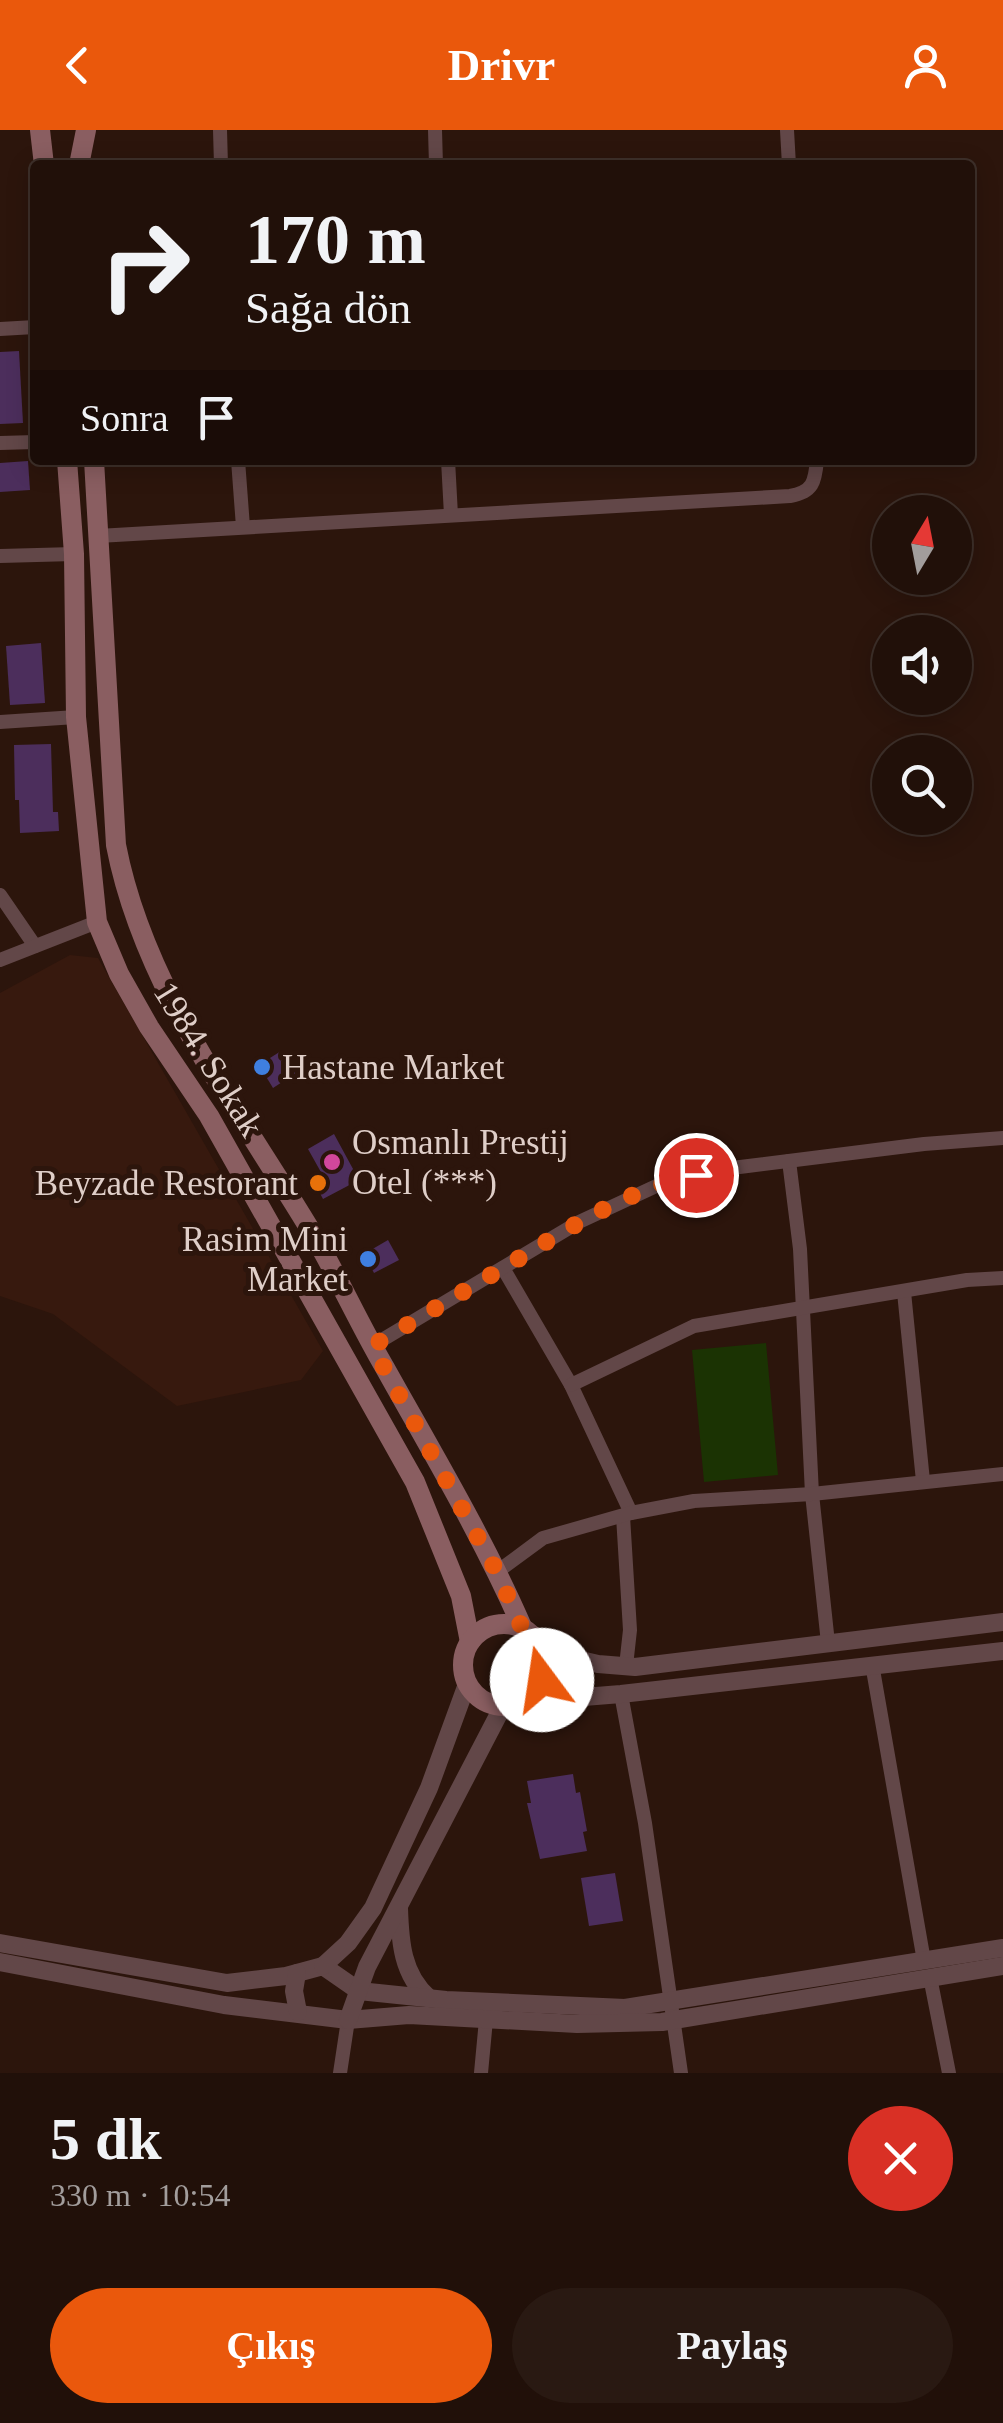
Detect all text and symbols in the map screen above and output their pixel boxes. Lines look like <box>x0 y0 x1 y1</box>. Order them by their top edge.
icon: back <box>50 38 105 93</box>
icon: person <box>898 38 953 93</box>
text: Drivr <box>448 40 555 90</box>
icon: right <box>80 200 210 330</box>
text: 170 m <box>245 201 426 278</box>
text: Sağa dön <box>245 283 411 333</box>
icon: arrive <box>189 390 244 445</box>
text: Sonra <box>80 397 169 439</box>
north arrow <box>872 495 972 595</box>
map controls <box>872 495 972 835</box>
button: sound <box>872 615 972 715</box>
button: search <box>872 735 972 835</box>
street label: 1984. Sokak <box>146 975 272 1144</box>
place label: Hastane Market <box>282 1048 505 1087</box>
marker: Hastane Market <box>251 1056 273 1078</box>
place label: Osmanlı Prestij Otel (***) <box>352 1123 569 1202</box>
pin <box>654 1133 739 1218</box>
icon: arrive <box>669 1148 724 1203</box>
marker: Osmanlı Prestij Otel (***) <box>321 1151 343 1173</box>
place label: Beyzade Restorant <box>35 1164 298 1203</box>
marker: Beyzade Restorant <box>307 1172 329 1194</box>
place label: Rasim Mini Market <box>182 1220 348 1299</box>
marker: Rasim Mini Market <box>357 1248 379 1270</box>
position arrow <box>490 1628 594 1732</box>
text: 5 dk <box>50 2106 162 2172</box>
button: close <box>848 2106 953 2211</box>
text: 330 m · 10:54 <box>50 2177 230 2213</box>
button: Çıkış <box>50 2288 492 2403</box>
button: Paylaş <box>512 2288 953 2403</box>

